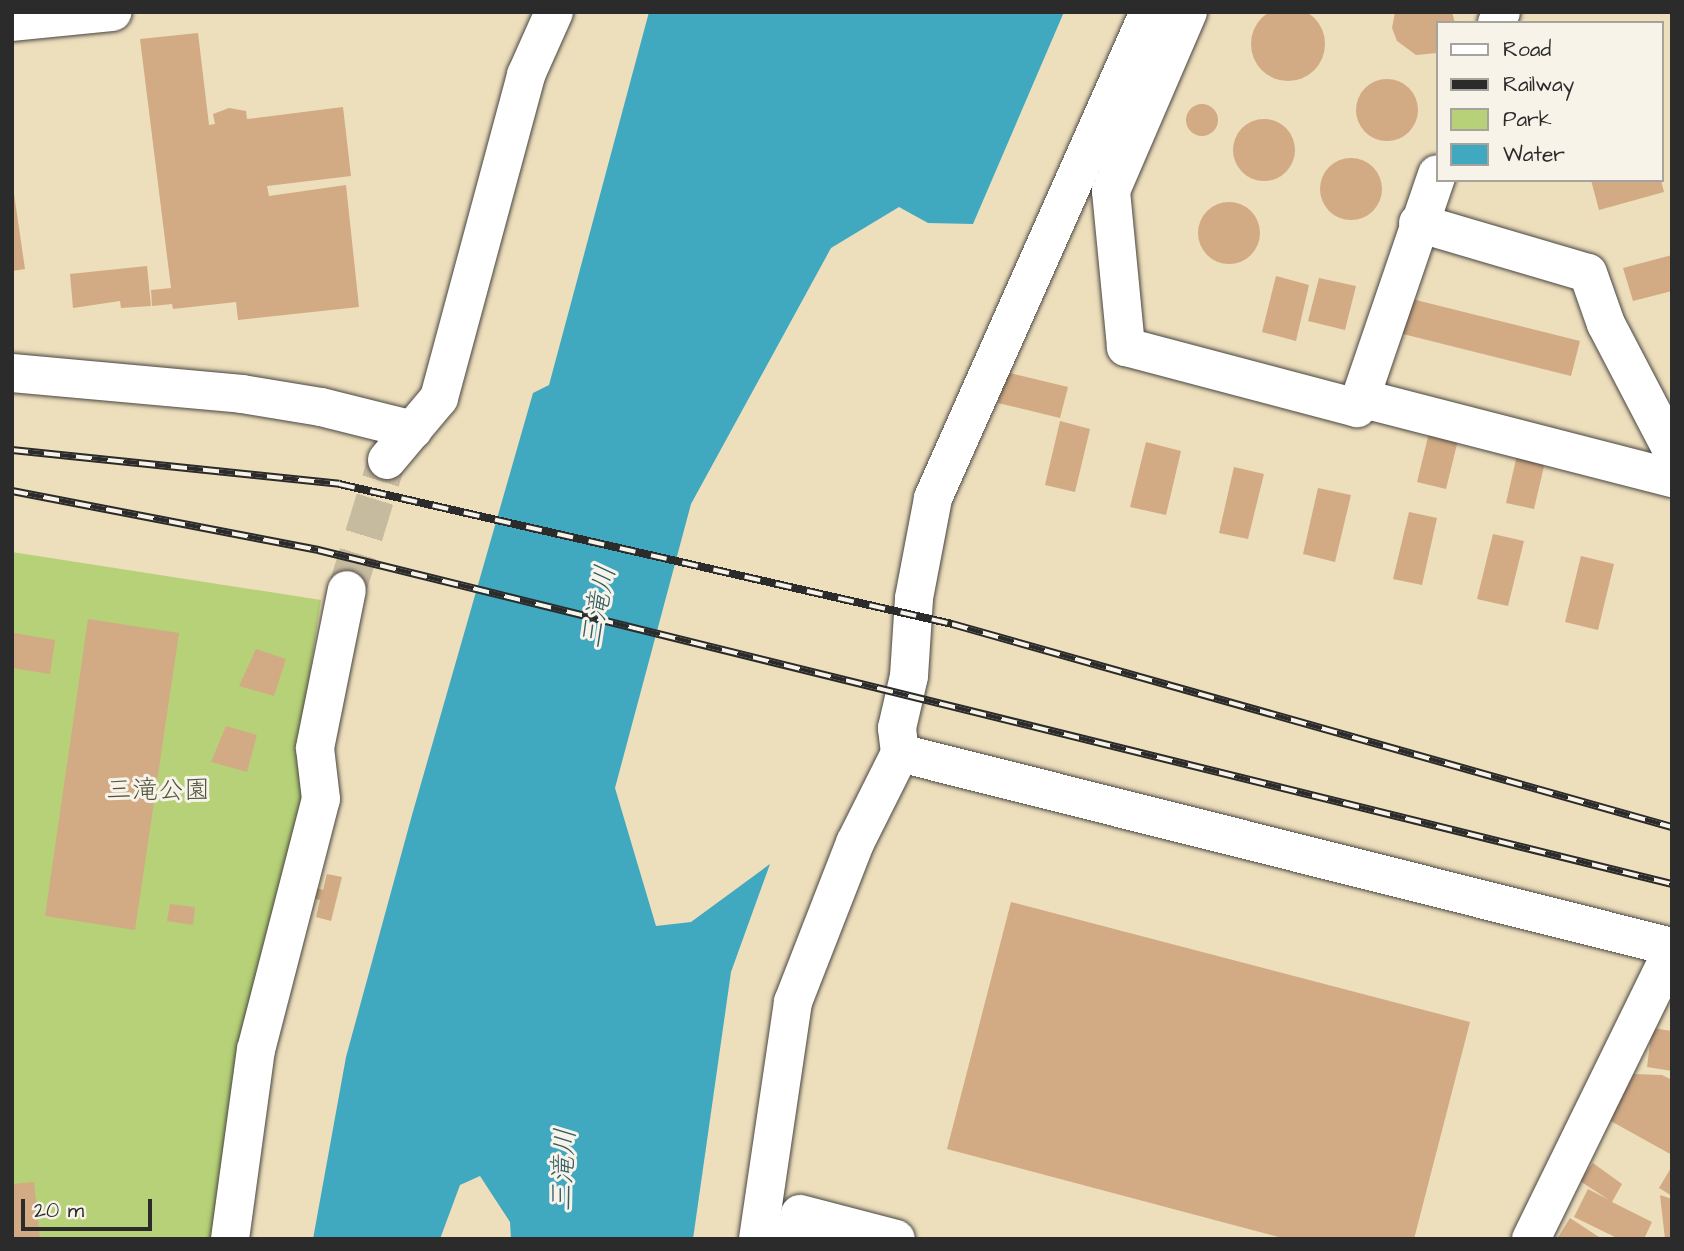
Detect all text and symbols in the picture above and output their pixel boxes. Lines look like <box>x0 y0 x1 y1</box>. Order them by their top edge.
legend <box>1436 21 1663 182</box>
text: Road <box>1503 35 1551 64</box>
text: Railway <box>1503 70 1574 99</box>
text: Park <box>1503 105 1552 134</box>
text: Water <box>1503 140 1565 169</box>
water label: 三滝川 <box>574 563 624 651</box>
park label: 三滝公園 <box>106 775 210 807</box>
water label: 三滝川 <box>545 1127 583 1213</box>
scale bar <box>24 1184 156 1228</box>
text: 20 m <box>34 1196 84 1225</box>

